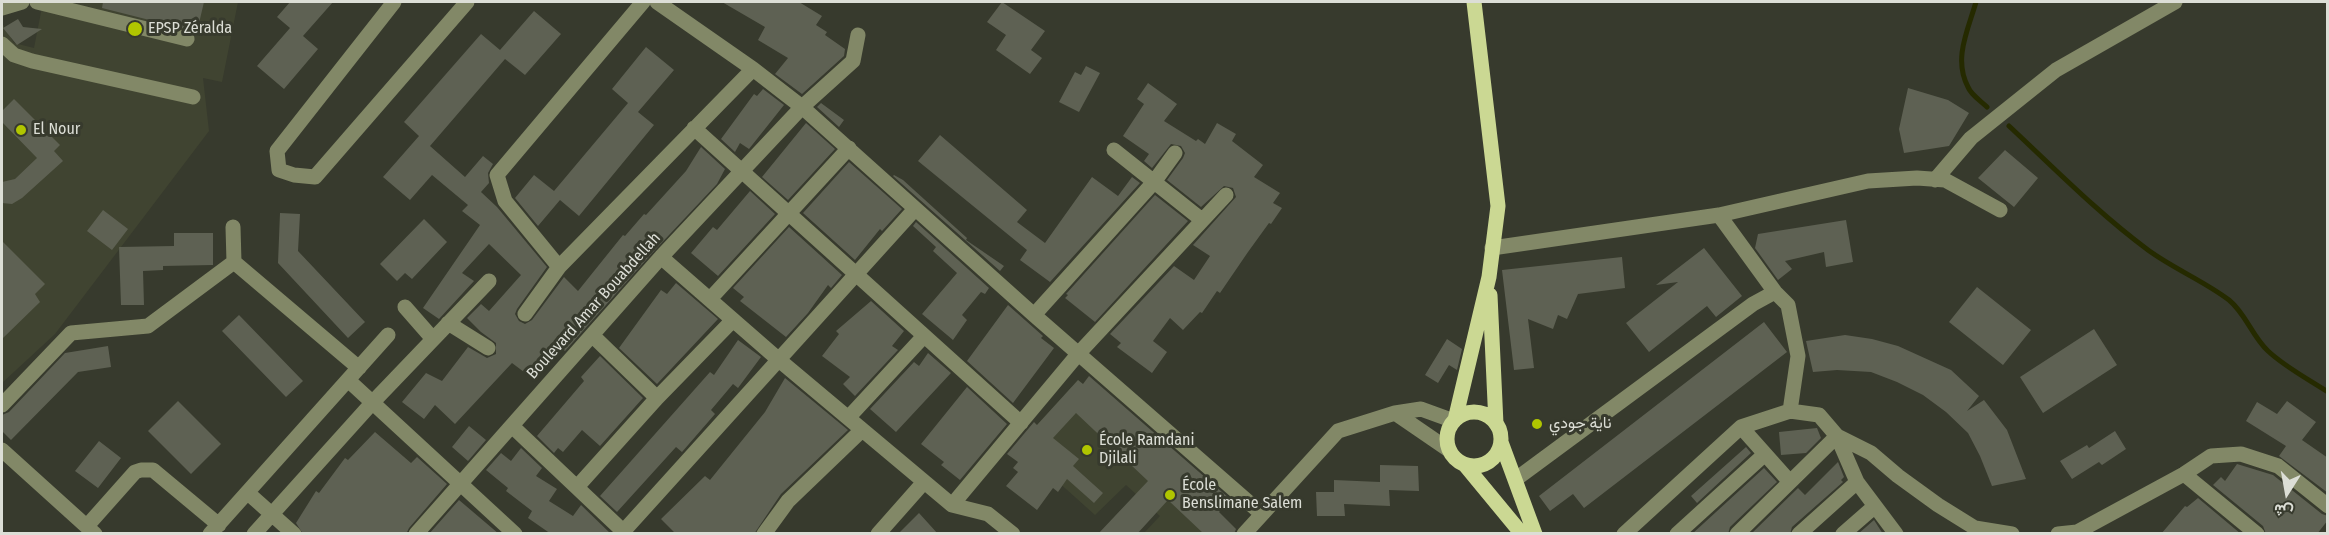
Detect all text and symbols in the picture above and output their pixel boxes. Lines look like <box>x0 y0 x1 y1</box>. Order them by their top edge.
place label: EPSP Zéralda <box>148 19 232 39</box>
marker: EPSP Zéralda <box>126 20 144 38</box>
place label: El Nour <box>33 120 80 140</box>
marker: El Nour <box>14 123 28 137</box>
street label: Boulevard Amar Bouabdellah <box>523 229 665 383</box>
place label: ناية جودي <box>1549 414 1612 434</box>
marker: ناية جودي <box>1530 417 1544 431</box>
place label: École Ramdani Djilali <box>1099 431 1195 469</box>
marker: École Ramdani Djilali <box>1080 443 1094 457</box>
north arrow <box>2257 463 2317 523</box>
place label: École Benslimane Salem <box>1182 476 1302 514</box>
marker: École Benslimane Salem <box>1163 488 1177 502</box>
text: ش <box>2272 500 2295 522</box>

